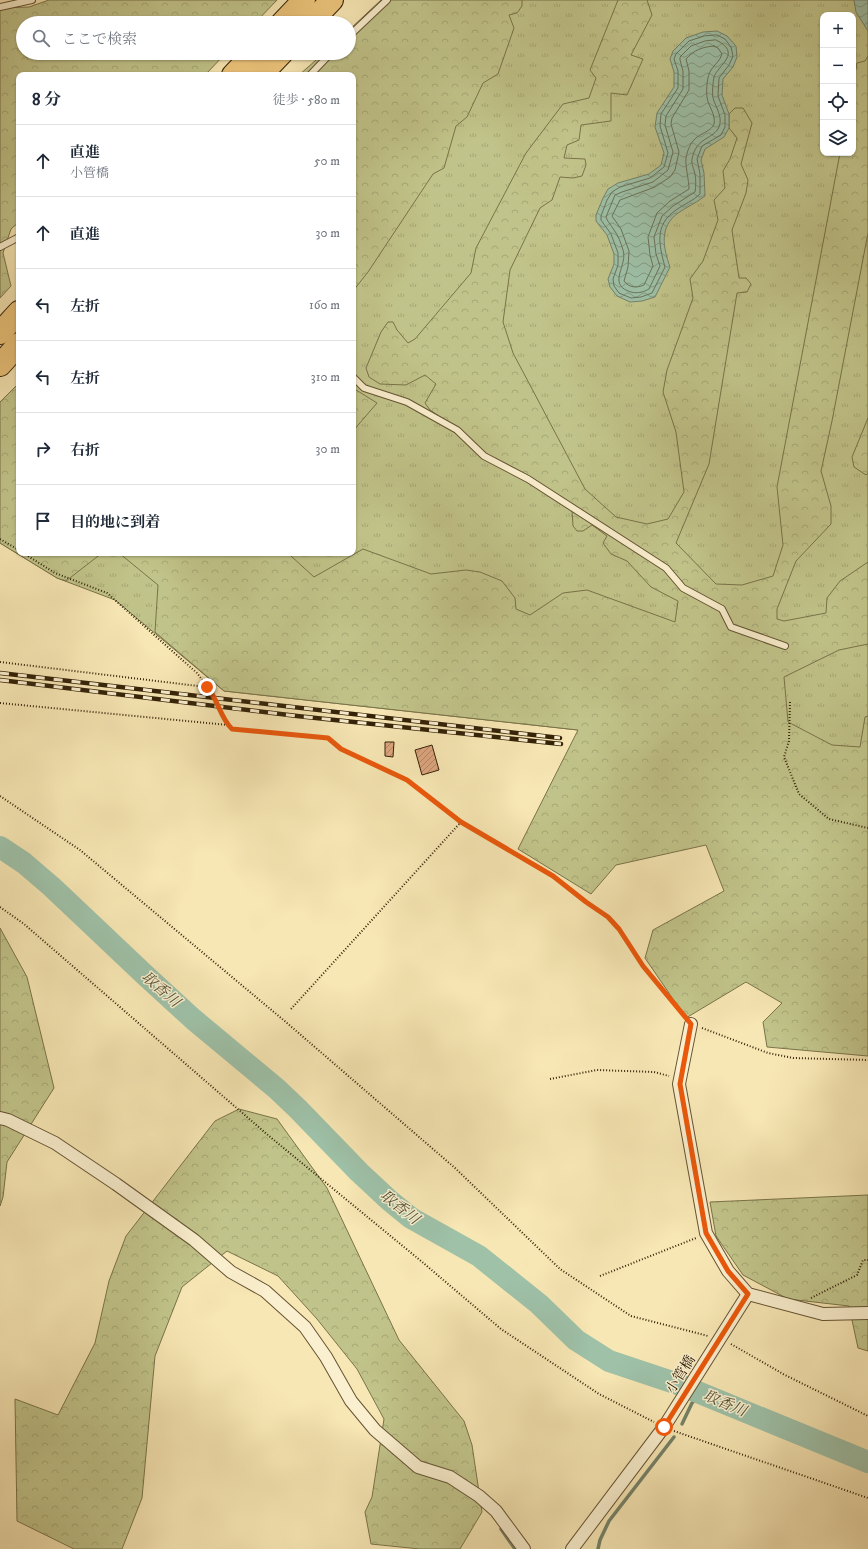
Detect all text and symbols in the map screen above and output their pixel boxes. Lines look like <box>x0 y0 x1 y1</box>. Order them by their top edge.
map controls <box>820 12 856 156</box>
button: + <box>820 12 856 48</box>
search box <box>16 16 356 60</box>
icon: search <box>30 27 52 49</box>
text: ここで検索 <box>62 30 137 49</box>
button: − <box>820 48 856 84</box>
button: locate <box>820 84 856 120</box>
text: 8 分 <box>32 89 61 111</box>
text: 徒歩 · 580 m <box>273 92 340 108</box>
button: layers <box>820 120 856 156</box>
text: 直進 <box>70 143 100 162</box>
icon: ahead <box>32 150 54 172</box>
text: 50 m <box>314 153 340 169</box>
text: 小管橋 <box>70 165 109 181</box>
icon: ahead <box>32 222 54 244</box>
text: 直進 <box>70 225 100 244</box>
text: 30 m <box>316 225 340 241</box>
icon: left <box>32 294 54 316</box>
text: 左折 <box>70 297 100 316</box>
text: 160 m <box>309 297 340 313</box>
icon: left <box>32 366 54 388</box>
text: 左折 <box>70 369 100 388</box>
text: 310 m <box>311 369 340 385</box>
icon: right <box>32 438 54 460</box>
text: 右折 <box>70 441 100 460</box>
text: 30 m <box>316 441 340 457</box>
icon: arrive <box>32 510 54 532</box>
text: 目的地に到着 <box>70 513 160 532</box>
route end <box>198 678 216 696</box>
water label: 取香川 <box>137 967 185 1013</box>
water label: 取香川 <box>376 1186 425 1230</box>
street label: 小管橋 <box>662 1352 700 1397</box>
water label: 取香川 <box>700 1386 751 1422</box>
route start <box>655 1418 673 1436</box>

